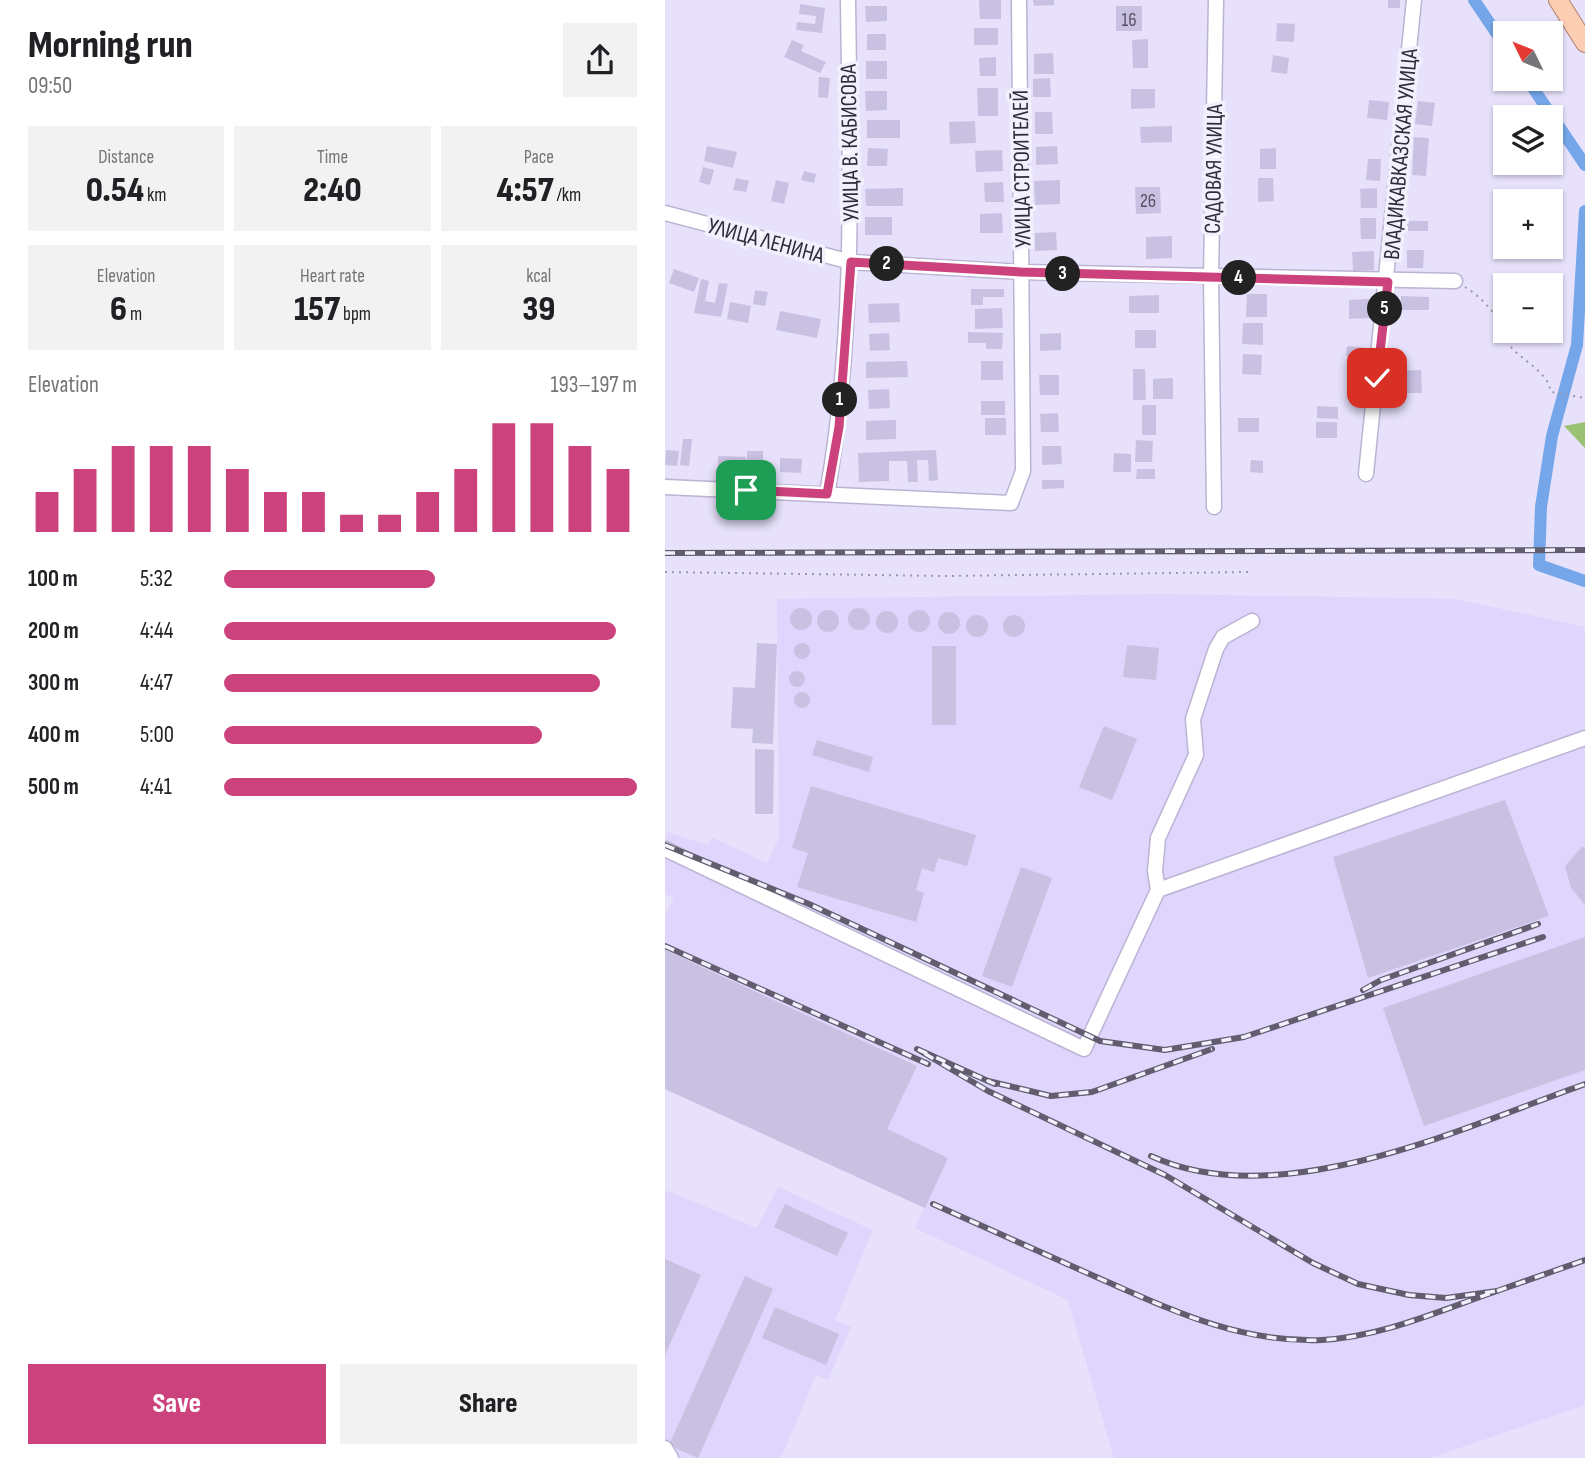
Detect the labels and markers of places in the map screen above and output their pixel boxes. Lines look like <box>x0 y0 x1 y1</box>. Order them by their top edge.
pin: 2 <box>869 246 905 282</box>
pin: 3 <box>1045 256 1081 292</box>
pin: 4 <box>1221 260 1257 296</box>
pin: 5 <box>1367 292 1403 326</box>
pin <box>1347 348 1407 408</box>
pin: 1 <box>823 382 857 418</box>
pin <box>716 460 776 520</box>

